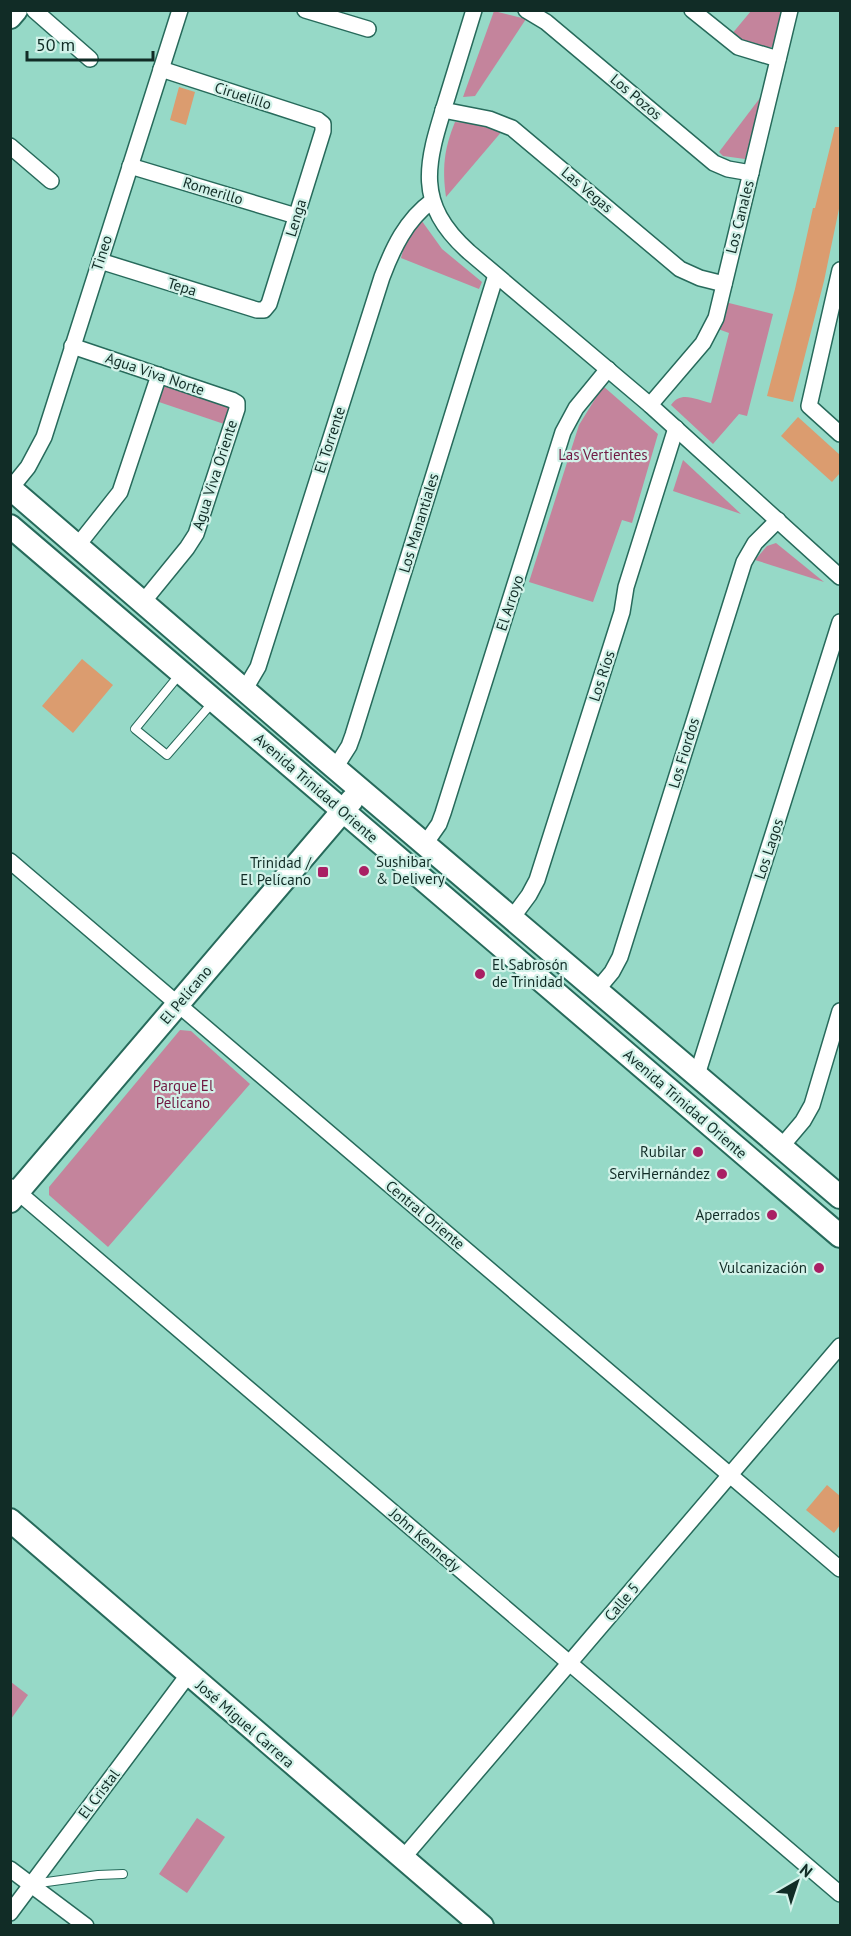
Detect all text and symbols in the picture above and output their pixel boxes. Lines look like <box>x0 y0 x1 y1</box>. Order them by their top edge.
scale bar <box>27 24 153 62</box>
text: 50 m <box>36 33 75 56</box>
street label: Los Pozos <box>607 70 666 124</box>
street label: Ciruelillo <box>212 77 274 114</box>
street label: Las Vegas <box>558 163 617 217</box>
street label: Romerillo <box>181 172 246 209</box>
street label: Los Canales <box>721 178 758 256</box>
street label: Lenga <box>281 197 310 239</box>
street label: Tineo <box>87 233 116 273</box>
street label: Tepa <box>165 273 199 300</box>
street label: Agua Viva Norte <box>103 348 207 399</box>
street label: El Torrente <box>310 404 349 476</box>
street label: Agua Viva Oriente <box>188 417 241 532</box>
park label: Las Vertientes <box>558 445 648 464</box>
street label: Los Manantiales <box>394 471 443 575</box>
street label: El Arroyo <box>492 572 527 633</box>
street label: Los Ríos <box>584 648 619 704</box>
street label: Los Fiordos <box>664 715 703 790</box>
street label: Avenida Trinidad Oriente <box>251 729 382 847</box>
street label: Los Lagos <box>750 816 787 882</box>
place label: Sushibar & Delivery <box>376 852 445 888</box>
place label: Trinidad / El Pelícano <box>240 853 312 889</box>
marker: Sushibar & Delivery <box>357 864 371 878</box>
marker: Trinidad / El Pelícano <box>316 865 330 879</box>
place label: El Sabrosón de Trinidad <box>492 955 568 991</box>
street label: El Pelícano <box>156 961 216 1028</box>
marker: El Sabrosón de Trinidad <box>473 967 487 981</box>
street label: Avenida Trinidad Oriente <box>620 1045 751 1163</box>
park label: Parque El Pelicano <box>153 1076 214 1112</box>
place label: Rubilar <box>640 1142 686 1161</box>
marker: Rubilar <box>691 1145 705 1159</box>
place label: ServiHernández <box>609 1164 710 1183</box>
marker: ServiHernández <box>715 1167 729 1181</box>
street label: Central Oriente <box>382 1176 469 1253</box>
place label: Aperrados <box>695 1205 760 1224</box>
marker: Aperrados <box>765 1208 779 1222</box>
place label: Vulcanización <box>718 1258 807 1277</box>
marker: Vulcanización <box>812 1261 826 1275</box>
street label: John Kennedy <box>385 1503 465 1576</box>
street label: Calle 5 <box>600 1579 643 1625</box>
street label: José Miguel Carrera <box>191 1675 299 1772</box>
street label: El Cristal <box>74 1765 124 1822</box>
north arrow <box>767 1852 827 1912</box>
text: N <box>796 1859 817 1881</box>

